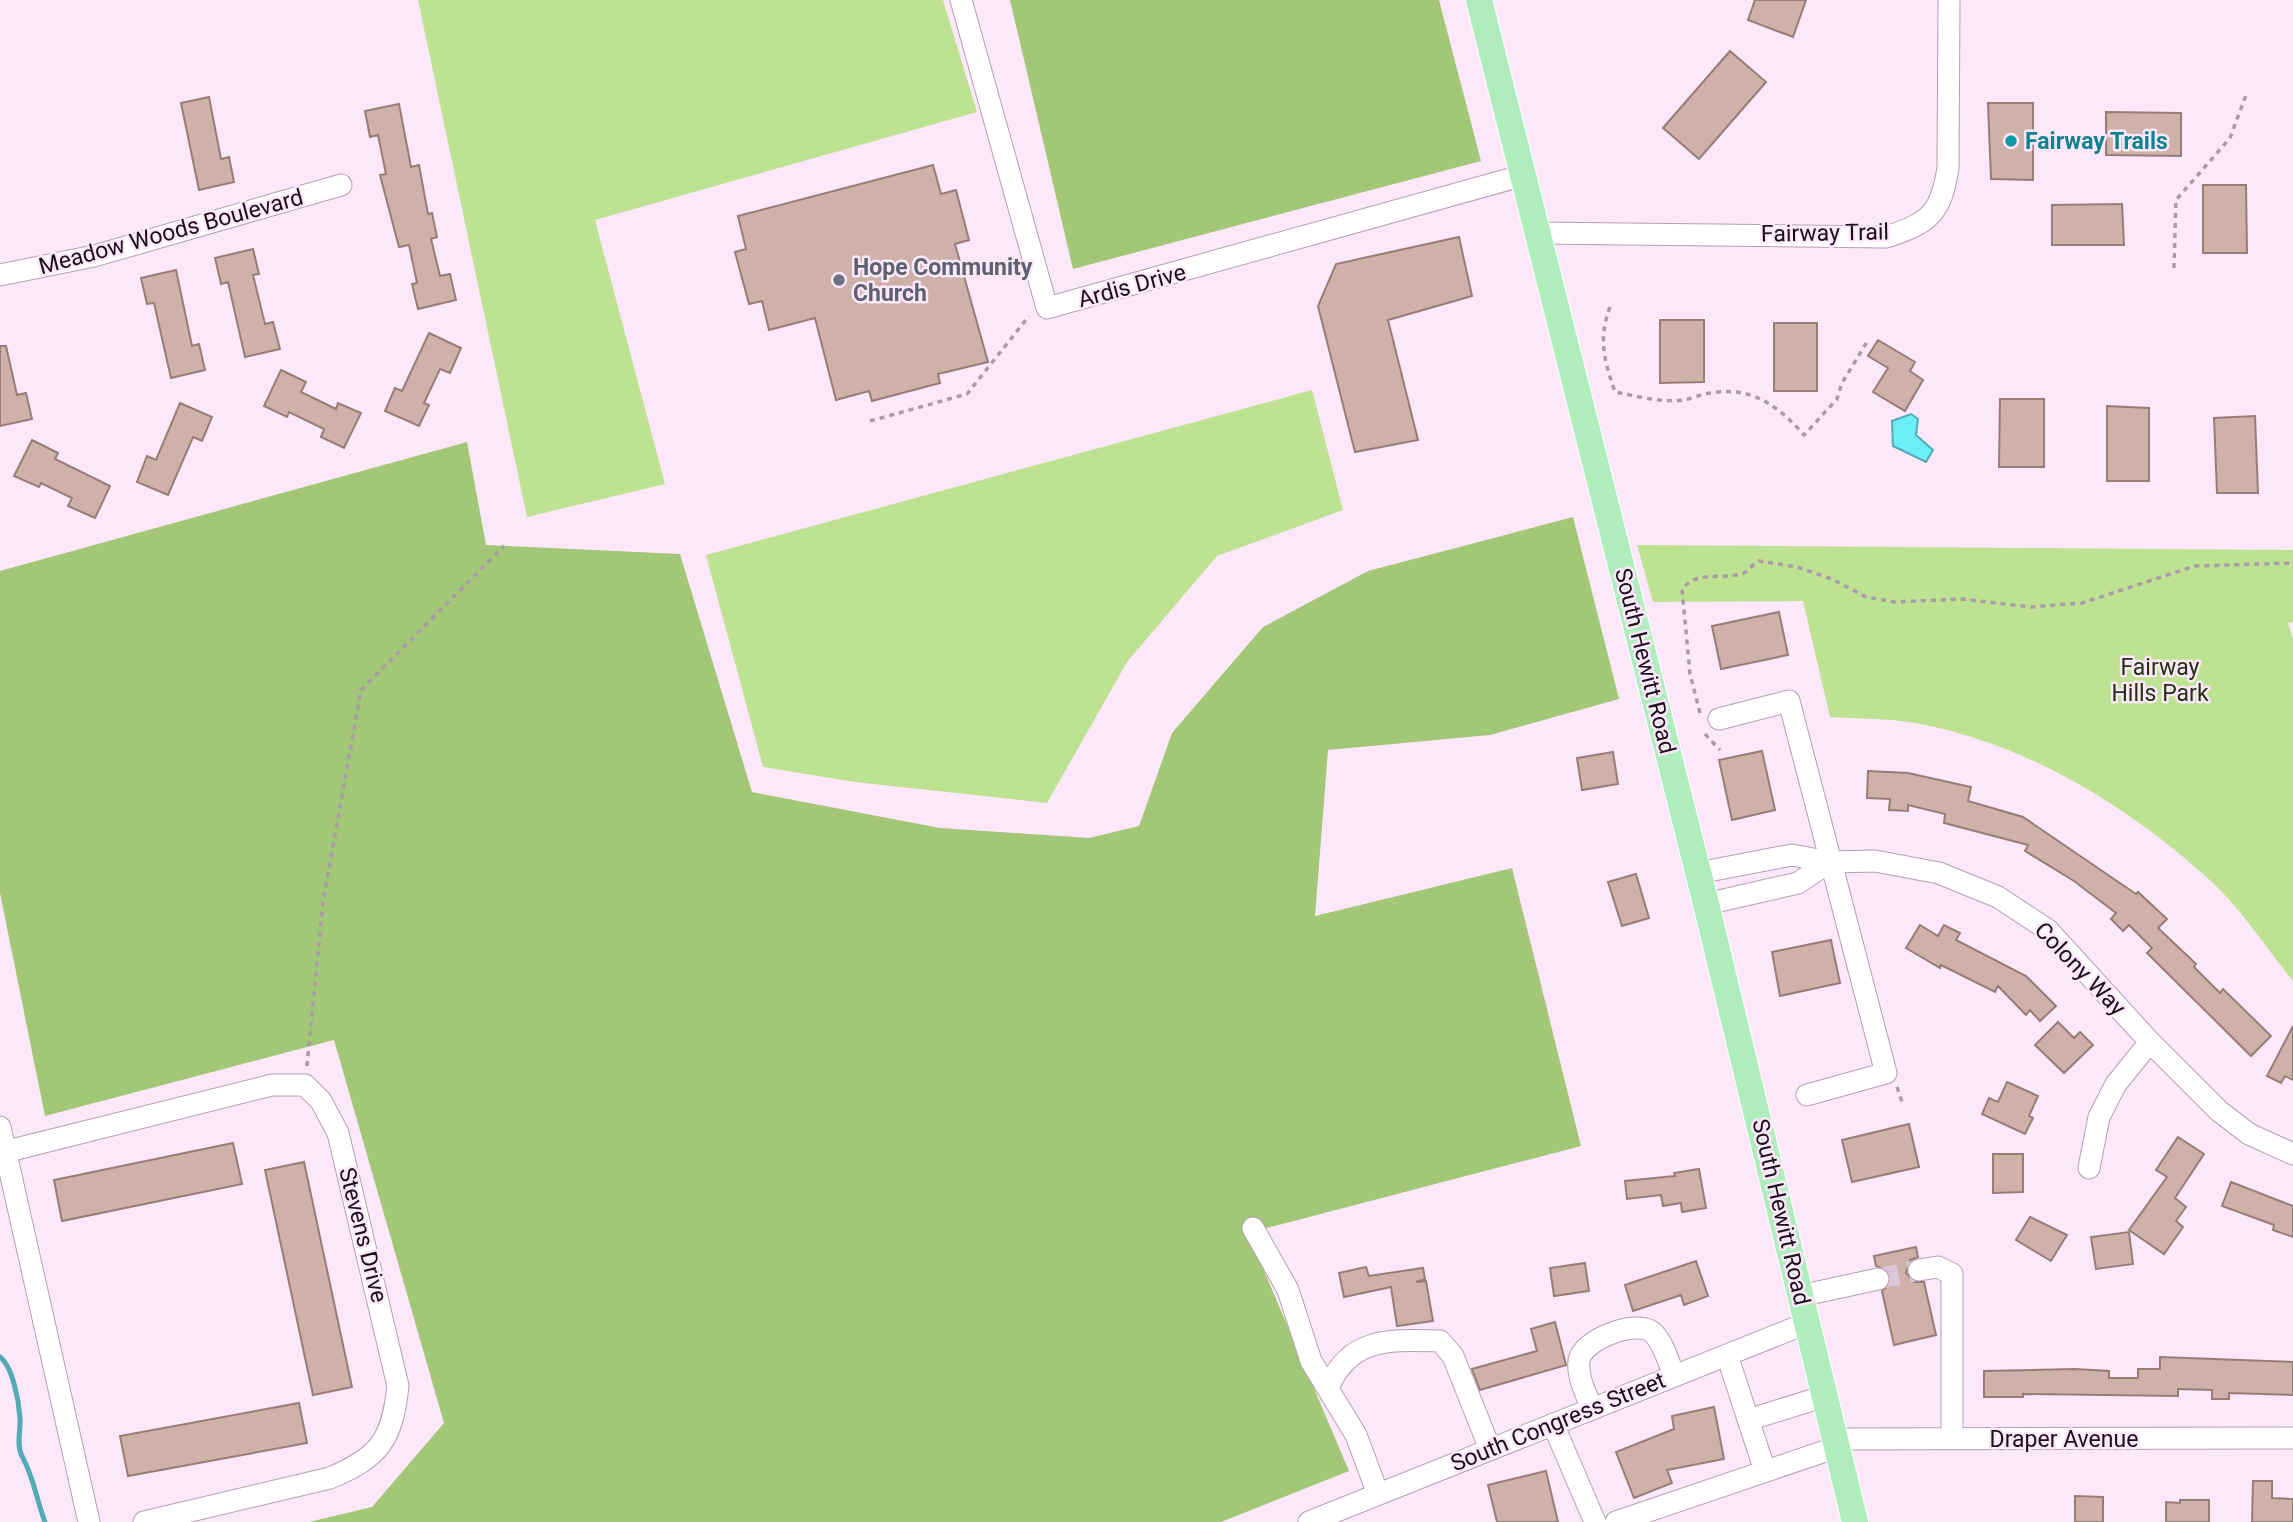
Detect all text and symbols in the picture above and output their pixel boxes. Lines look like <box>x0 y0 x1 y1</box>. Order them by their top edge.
place label: Fairway Trails <box>2025 128 2168 155</box>
marker: Fairway Trails <box>2003 133 2019 149</box>
street label: Meadow Woods Boulevard <box>36 184 306 280</box>
street label: Fairway Trail <box>1761 218 1889 248</box>
place label: Hope Community Church <box>853 254 1033 307</box>
street label: Ardis Drive <box>1075 259 1189 313</box>
marker: Hope Community Church <box>831 272 847 288</box>
street label: South Hewitt Road <box>1609 565 1681 757</box>
park label: Fairway Hills Park <box>2111 654 2209 707</box>
street label: Colony Way <box>2029 917 2131 1021</box>
street label: South Hewitt Road <box>1746 1116 1816 1308</box>
street label: Stevens Drive <box>333 1165 393 1305</box>
street label: South Congress Street <box>1447 1367 1669 1477</box>
street label: Draper Avenue <box>1990 1426 2138 1453</box>

